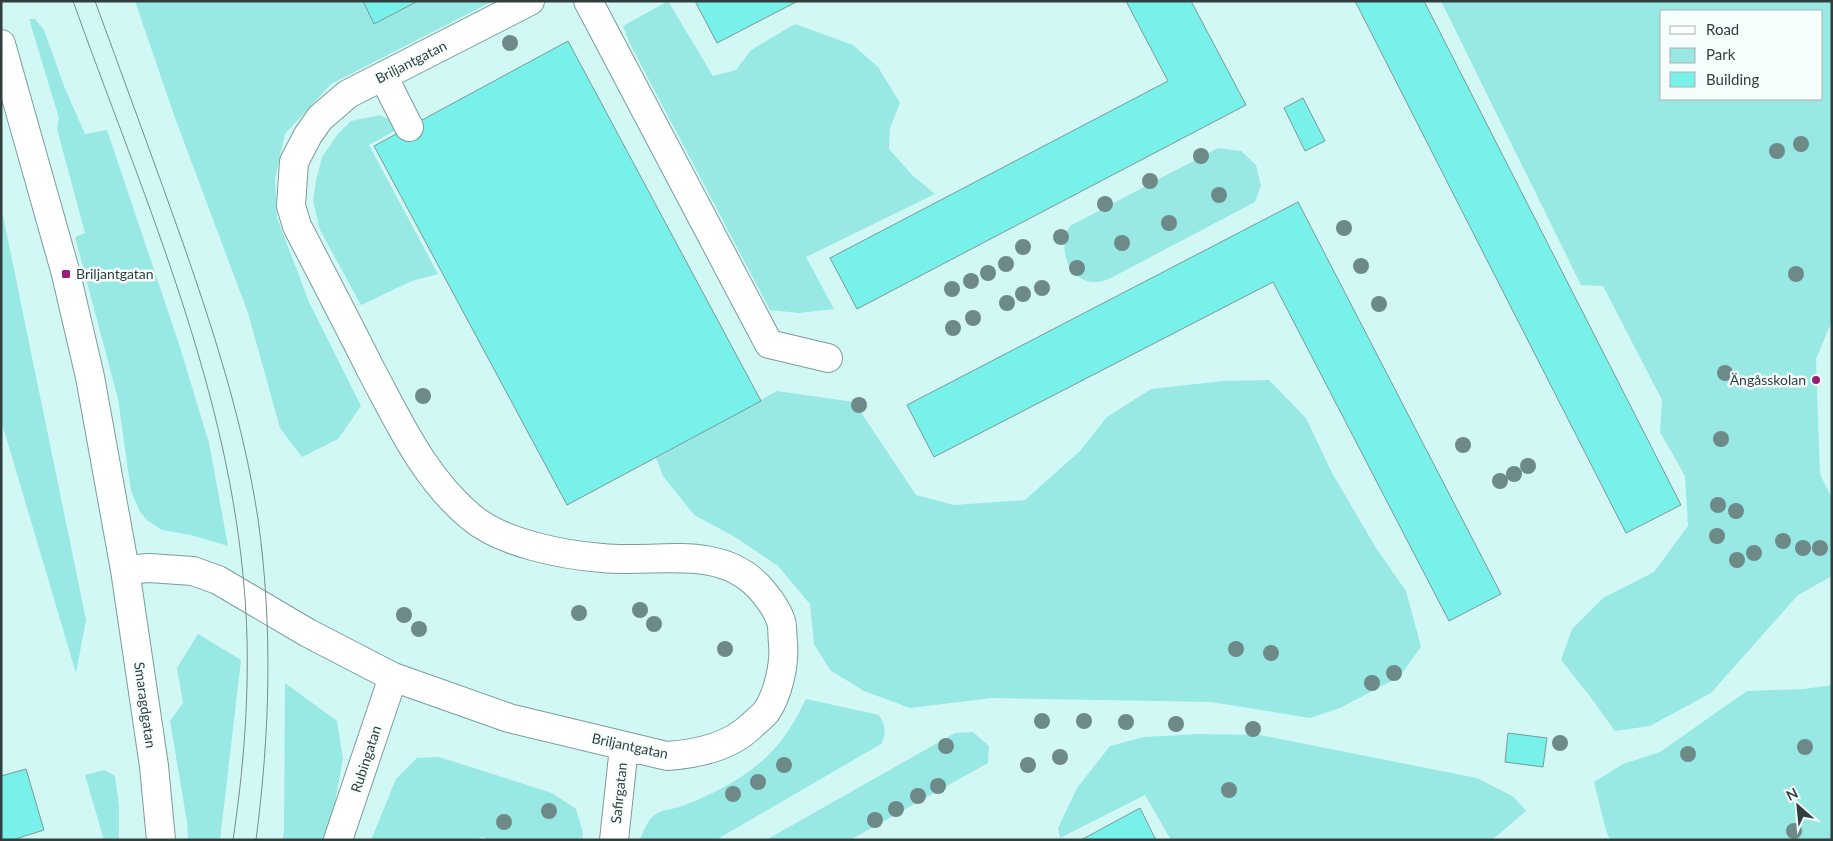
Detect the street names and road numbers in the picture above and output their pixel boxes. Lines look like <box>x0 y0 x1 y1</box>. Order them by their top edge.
street label: Briljantgatan <box>372 36 449 87</box>
street label: Smaragdgatan <box>131 661 160 749</box>
street label: Rubingatan <box>347 723 384 794</box>
street label: Briljantgatan <box>590 729 670 762</box>
street label: Safirgatan <box>607 762 630 824</box>

